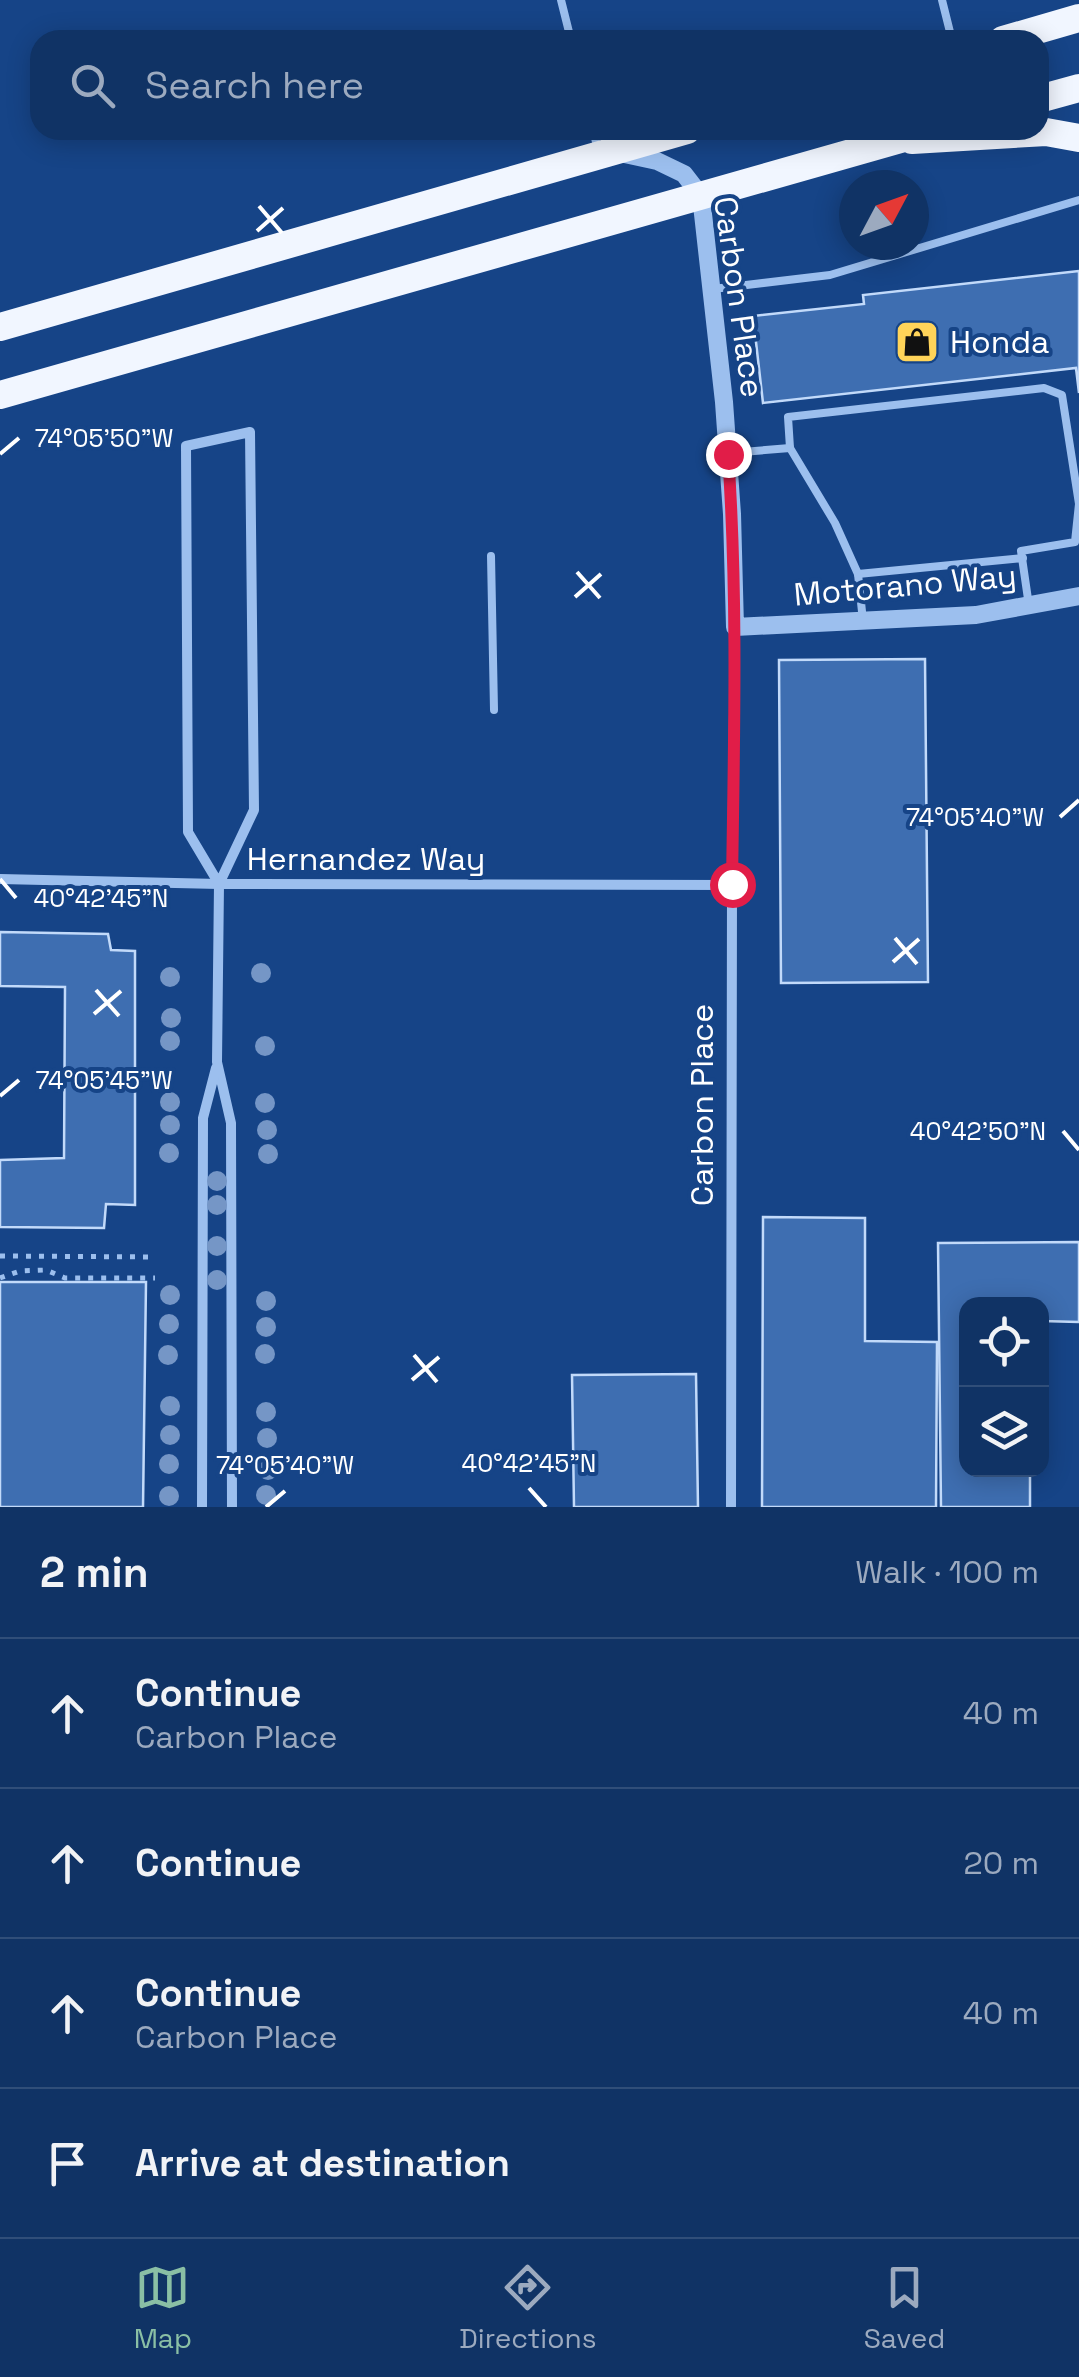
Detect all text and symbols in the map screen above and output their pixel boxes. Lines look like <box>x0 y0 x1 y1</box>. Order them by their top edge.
search box <box>30 30 1049 140</box>
icon: search <box>65 58 120 113</box>
text: Search here <box>145 61 364 109</box>
north arrow <box>839 170 929 260</box>
street label: Carbon Place <box>705 194 773 400</box>
shop icon: Honda <box>894 319 940 365</box>
place label: Honda <box>950 322 1049 362</box>
text: 74°05'50"W <box>35 422 173 454</box>
route end <box>706 432 752 478</box>
street label: Motorano Way <box>792 555 1018 615</box>
text: 74°05'40"W <box>906 801 1044 833</box>
street label: Hernandez Way <box>247 839 485 879</box>
route start <box>710 862 756 908</box>
text: 40°42'45"N <box>34 882 168 914</box>
street label: Carbon Place <box>682 1004 722 1206</box>
text: 74°05'45"W <box>35 1064 173 1096</box>
text: 40°42'50"N <box>910 1115 1046 1147</box>
map controls <box>959 1297 1049 1477</box>
button: locate <box>959 1297 1049 1387</box>
button: layers <box>959 1387 1049 1477</box>
text: 40°42'45"N <box>462 1447 596 1479</box>
text: 74°05'40"W <box>216 1449 354 1481</box>
text: 2 min <box>40 1546 149 1599</box>
text: Walk · 100 m <box>855 1552 1039 1592</box>
text: Continue <box>135 1669 301 1717</box>
icon: ahead <box>40 1686 95 1741</box>
text: 40 m <box>963 1693 1039 1733</box>
text: Carbon Place <box>135 1717 337 1757</box>
icon: ahead <box>40 1836 95 1891</box>
text: Continue <box>135 1839 301 1887</box>
text: 20 m <box>963 1843 1039 1883</box>
text: Continue <box>135 1969 301 2017</box>
icon: ahead <box>40 1986 95 2041</box>
text: 40 m <box>963 1993 1039 2033</box>
text: Carbon Place <box>135 2017 337 2057</box>
icon: arrive <box>40 2136 95 2191</box>
text: Arrive at destination <box>135 2139 510 2187</box>
tab: Map <box>134 2260 192 2356</box>
tab: Directions <box>459 2260 596 2356</box>
tab: Saved <box>864 2260 945 2356</box>

